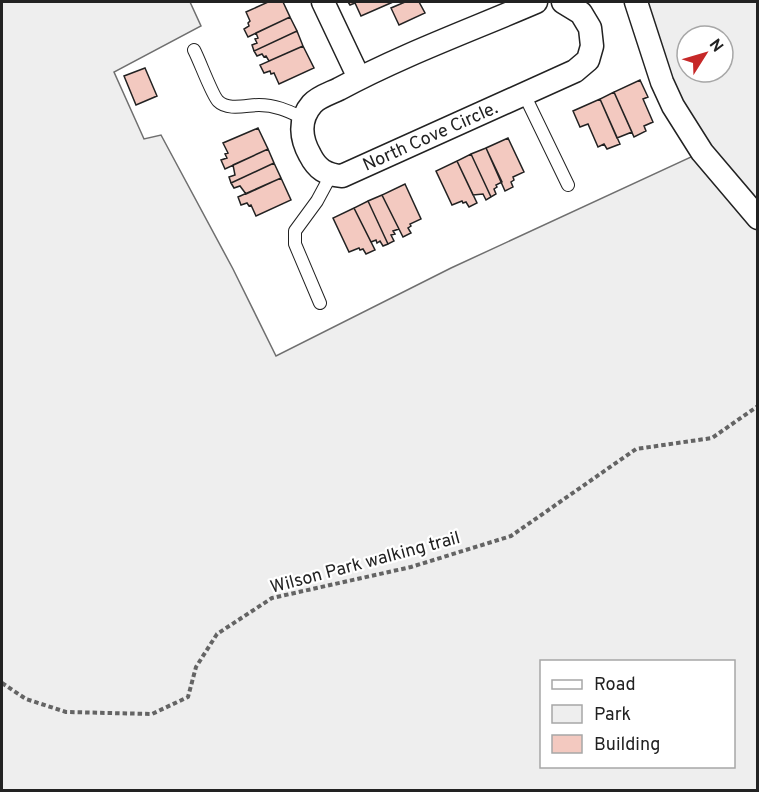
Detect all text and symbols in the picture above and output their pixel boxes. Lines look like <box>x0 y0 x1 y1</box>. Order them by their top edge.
north arrow <box>675 24 735 84</box>
text: N <box>704 36 727 57</box>
street label: North Cove Circle. <box>359 97 502 177</box>
street label: Wilson Park walking trail <box>268 527 463 600</box>
legend <box>540 660 735 768</box>
text: Road <box>594 674 636 697</box>
text: Park <box>594 704 631 727</box>
text: Building <box>594 734 660 757</box>

